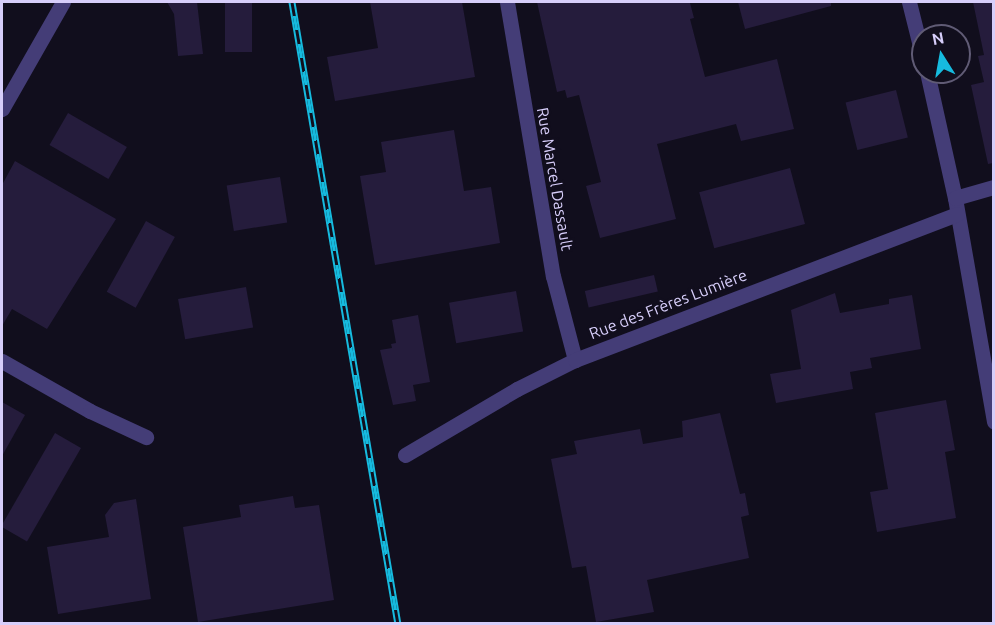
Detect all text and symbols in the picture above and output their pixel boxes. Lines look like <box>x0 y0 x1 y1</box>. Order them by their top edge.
north arrow <box>911 24 971 84</box>
text: N <box>930 28 946 48</box>
street label: Rue Marcel Dassault <box>533 106 577 252</box>
street label: Rue des Frères Lumière <box>586 265 750 343</box>

